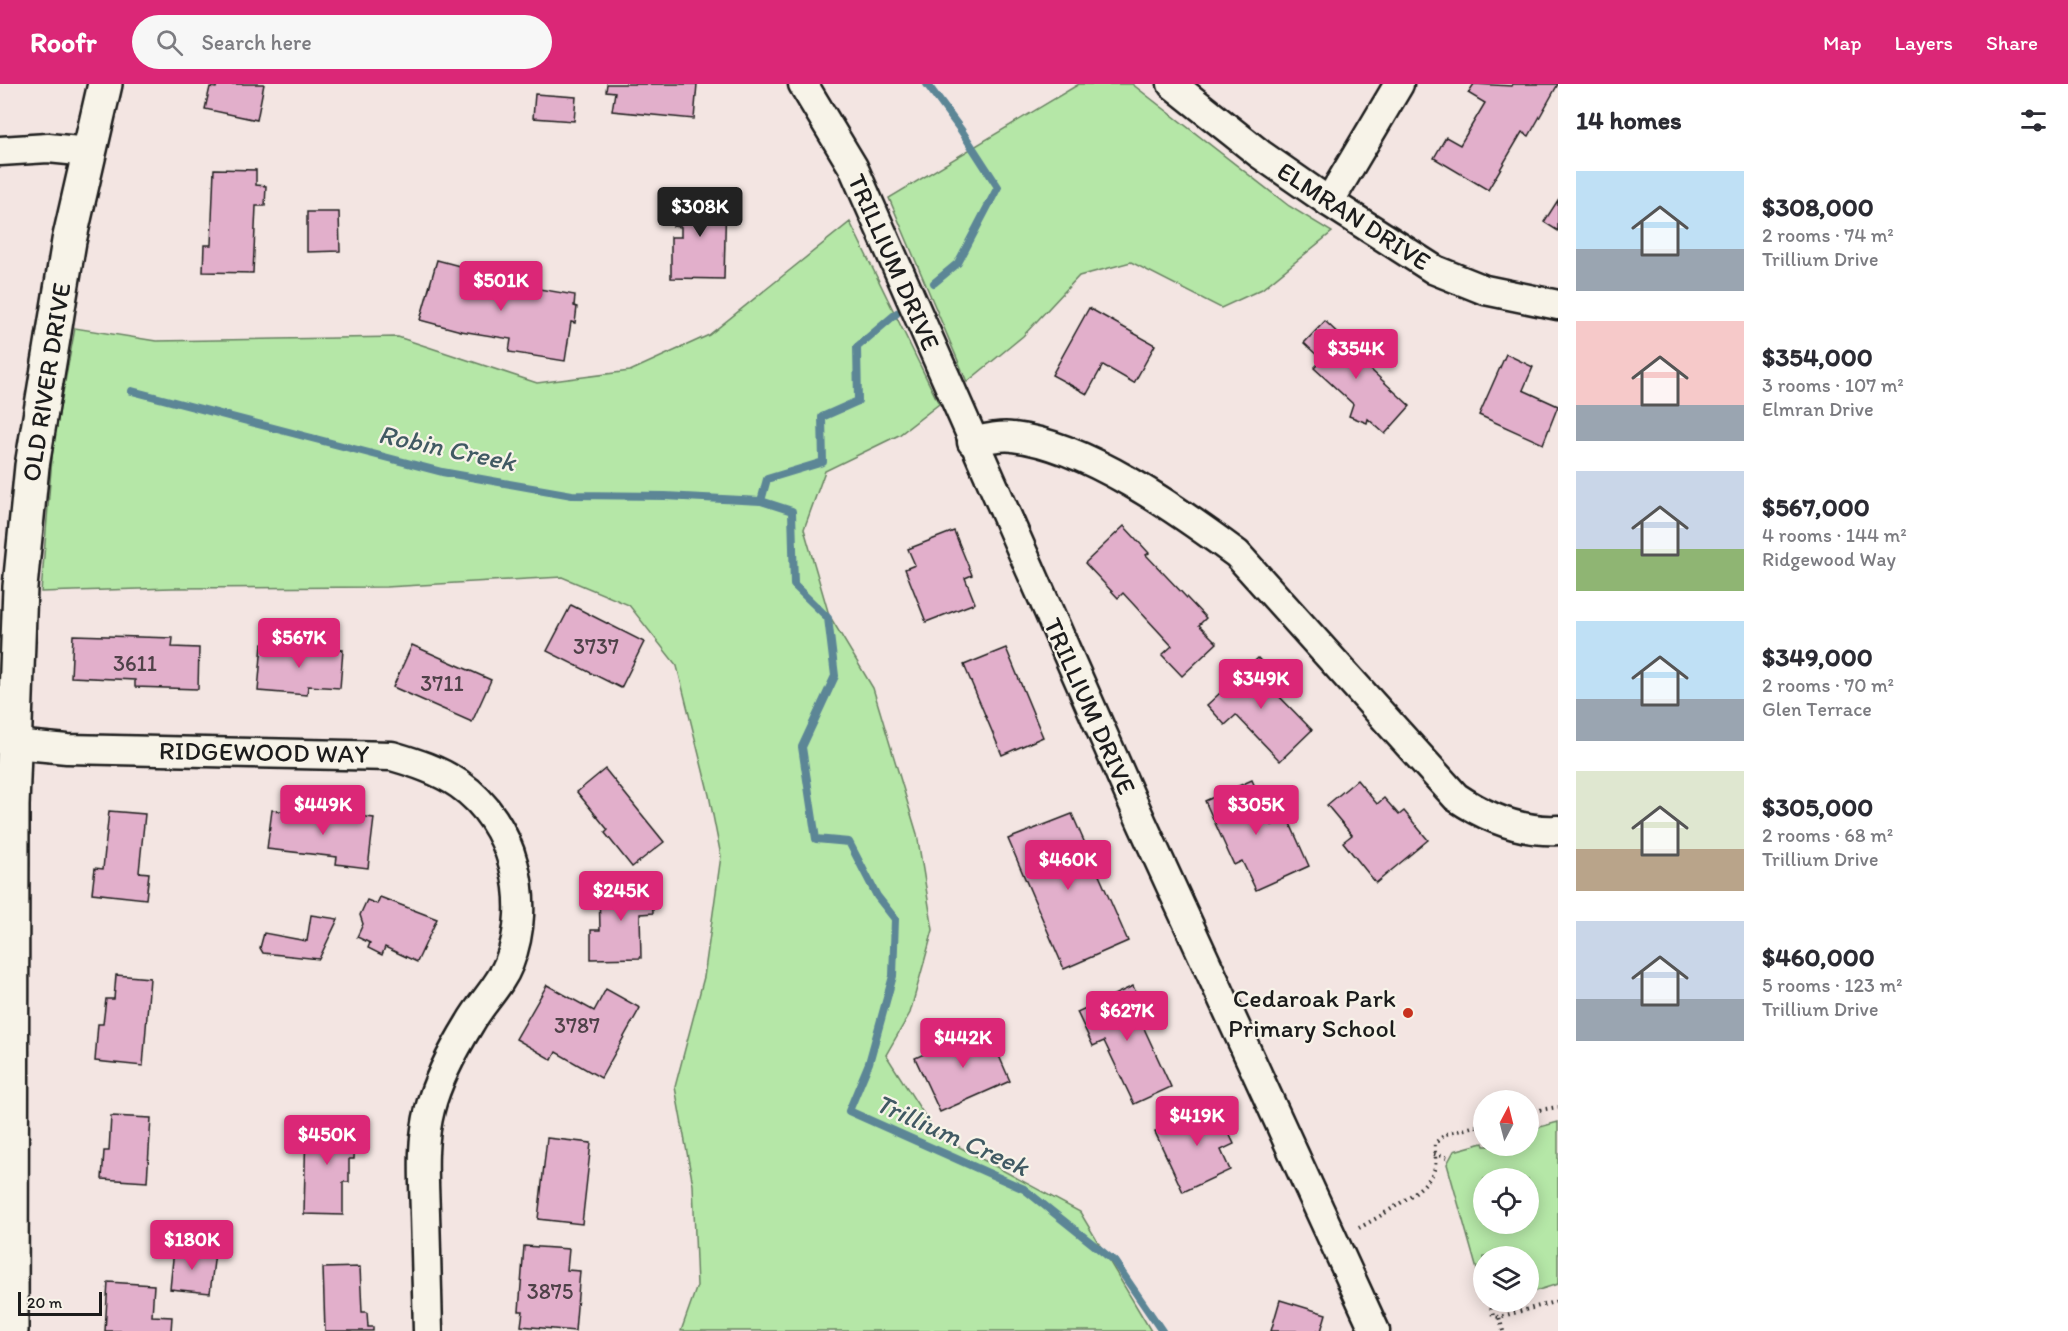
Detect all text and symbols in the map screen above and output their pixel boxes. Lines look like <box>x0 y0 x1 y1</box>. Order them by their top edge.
search box <box>132 15 552 69</box>
text: Roofr <box>30 25 96 59</box>
icon: search <box>153 26 186 59</box>
text: Search here <box>201 29 312 56</box>
text: Map <box>1823 30 1862 55</box>
text: Layers <box>1895 30 1953 55</box>
text: Share <box>1986 30 2038 55</box>
text: 14 homes <box>1576 104 1682 136</box>
icon: filters <box>2017 104 2050 137</box>
street label: ELMRAN DRIVE <box>1271 155 1437 277</box>
street label: TRILLIUM DRIVE <box>841 169 947 355</box>
pin: $308K <box>658 187 742 238</box>
text: $308,000 <box>1762 191 1874 223</box>
text: $308K <box>671 194 729 218</box>
icon: home <box>1624 195 1696 267</box>
text: 2 rooms · 74 m² <box>1762 223 1894 247</box>
text: Trillium Drive <box>1762 247 1878 271</box>
pin: $501K <box>459 261 543 312</box>
text: $501K <box>473 268 529 292</box>
street label: OLD RIVER DRIVE <box>14 280 78 484</box>
pin: $354K <box>1314 329 1398 380</box>
text: $354K <box>1328 336 1384 360</box>
text: $354,000 <box>1762 341 1873 373</box>
icon: home <box>1624 345 1696 417</box>
text: 3 rooms · 107 m² <box>1762 373 1904 397</box>
text: Elmran Drive <box>1762 397 1874 421</box>
water label: Robin Creek <box>376 417 521 479</box>
text: $567,000 <box>1762 491 1870 523</box>
icon: home <box>1624 495 1696 567</box>
text: 4 rooms · 144 m² <box>1762 523 1907 547</box>
text: Ridgewood Way <box>1762 547 1896 571</box>
street label: TRILLIUM DRIVE <box>1037 613 1143 799</box>
pin: $567K <box>257 618 341 669</box>
text: $567K <box>272 625 326 649</box>
house number: 3737 <box>573 633 619 660</box>
text: $349,000 <box>1762 641 1873 673</box>
icon: home <box>1624 645 1696 717</box>
house number: 3611 <box>113 650 157 677</box>
pin: $349K <box>1219 659 1303 710</box>
text: $349K <box>1233 666 1289 690</box>
house number: 3711 <box>420 670 464 697</box>
text: 2 rooms · 70 m² <box>1762 673 1894 697</box>
text: Glen Terrace <box>1762 697 1872 721</box>
street label: RIDGEWOOD WAY <box>159 734 370 770</box>
pin: $449K <box>281 785 365 836</box>
pin: $305K <box>1214 785 1298 836</box>
text: $305,000 <box>1762 791 1873 823</box>
text: $449K <box>294 792 352 816</box>
text: $305K <box>1228 792 1284 816</box>
icon: home <box>1624 795 1696 867</box>
text: 2 rooms · 68 m² <box>1762 823 1893 847</box>
pin: $460K <box>1026 840 1110 891</box>
text: $460K <box>1039 847 1097 871</box>
text: Trillium Drive <box>1762 847 1878 871</box>
pin: $245K <box>579 871 663 922</box>
text: $245K <box>593 878 649 902</box>
text: $460,000 <box>1762 941 1875 973</box>
icon: home <box>1624 945 1696 1017</box>
text: 5 rooms · 123 m² <box>1762 973 1903 997</box>
place label: Cedaroak Park Primary School <box>1228 982 1396 1044</box>
pin: $627K <box>1085 991 1169 1042</box>
text: Trillium Drive <box>1762 997 1878 1021</box>
text: $627K <box>1100 998 1154 1022</box>
marker: Cedaroak Park Primary School <box>1401 1006 1415 1020</box>
house number: 3787 <box>554 1012 600 1039</box>
pin: $442K <box>921 1018 1005 1069</box>
text: $442K <box>934 1025 992 1049</box>
water label: Trillium Creek <box>871 1086 1036 1184</box>
north arrow <box>1473 1090 1539 1156</box>
map controls <box>1473 1090 1539 1312</box>
pin: $419K <box>1155 1096 1239 1147</box>
text: $419K <box>1170 1103 1224 1127</box>
pin: $450K <box>285 1115 369 1166</box>
text: $450K <box>298 1122 356 1146</box>
button: locate <box>1473 1168 1539 1234</box>
pin: $180K <box>150 1220 234 1271</box>
text: $180K <box>164 1227 220 1251</box>
button: layers <box>1473 1246 1539 1312</box>
house number: 3875 <box>527 1278 573 1305</box>
scale bar <box>18 1289 102 1316</box>
text: 20 m <box>27 1293 62 1312</box>

